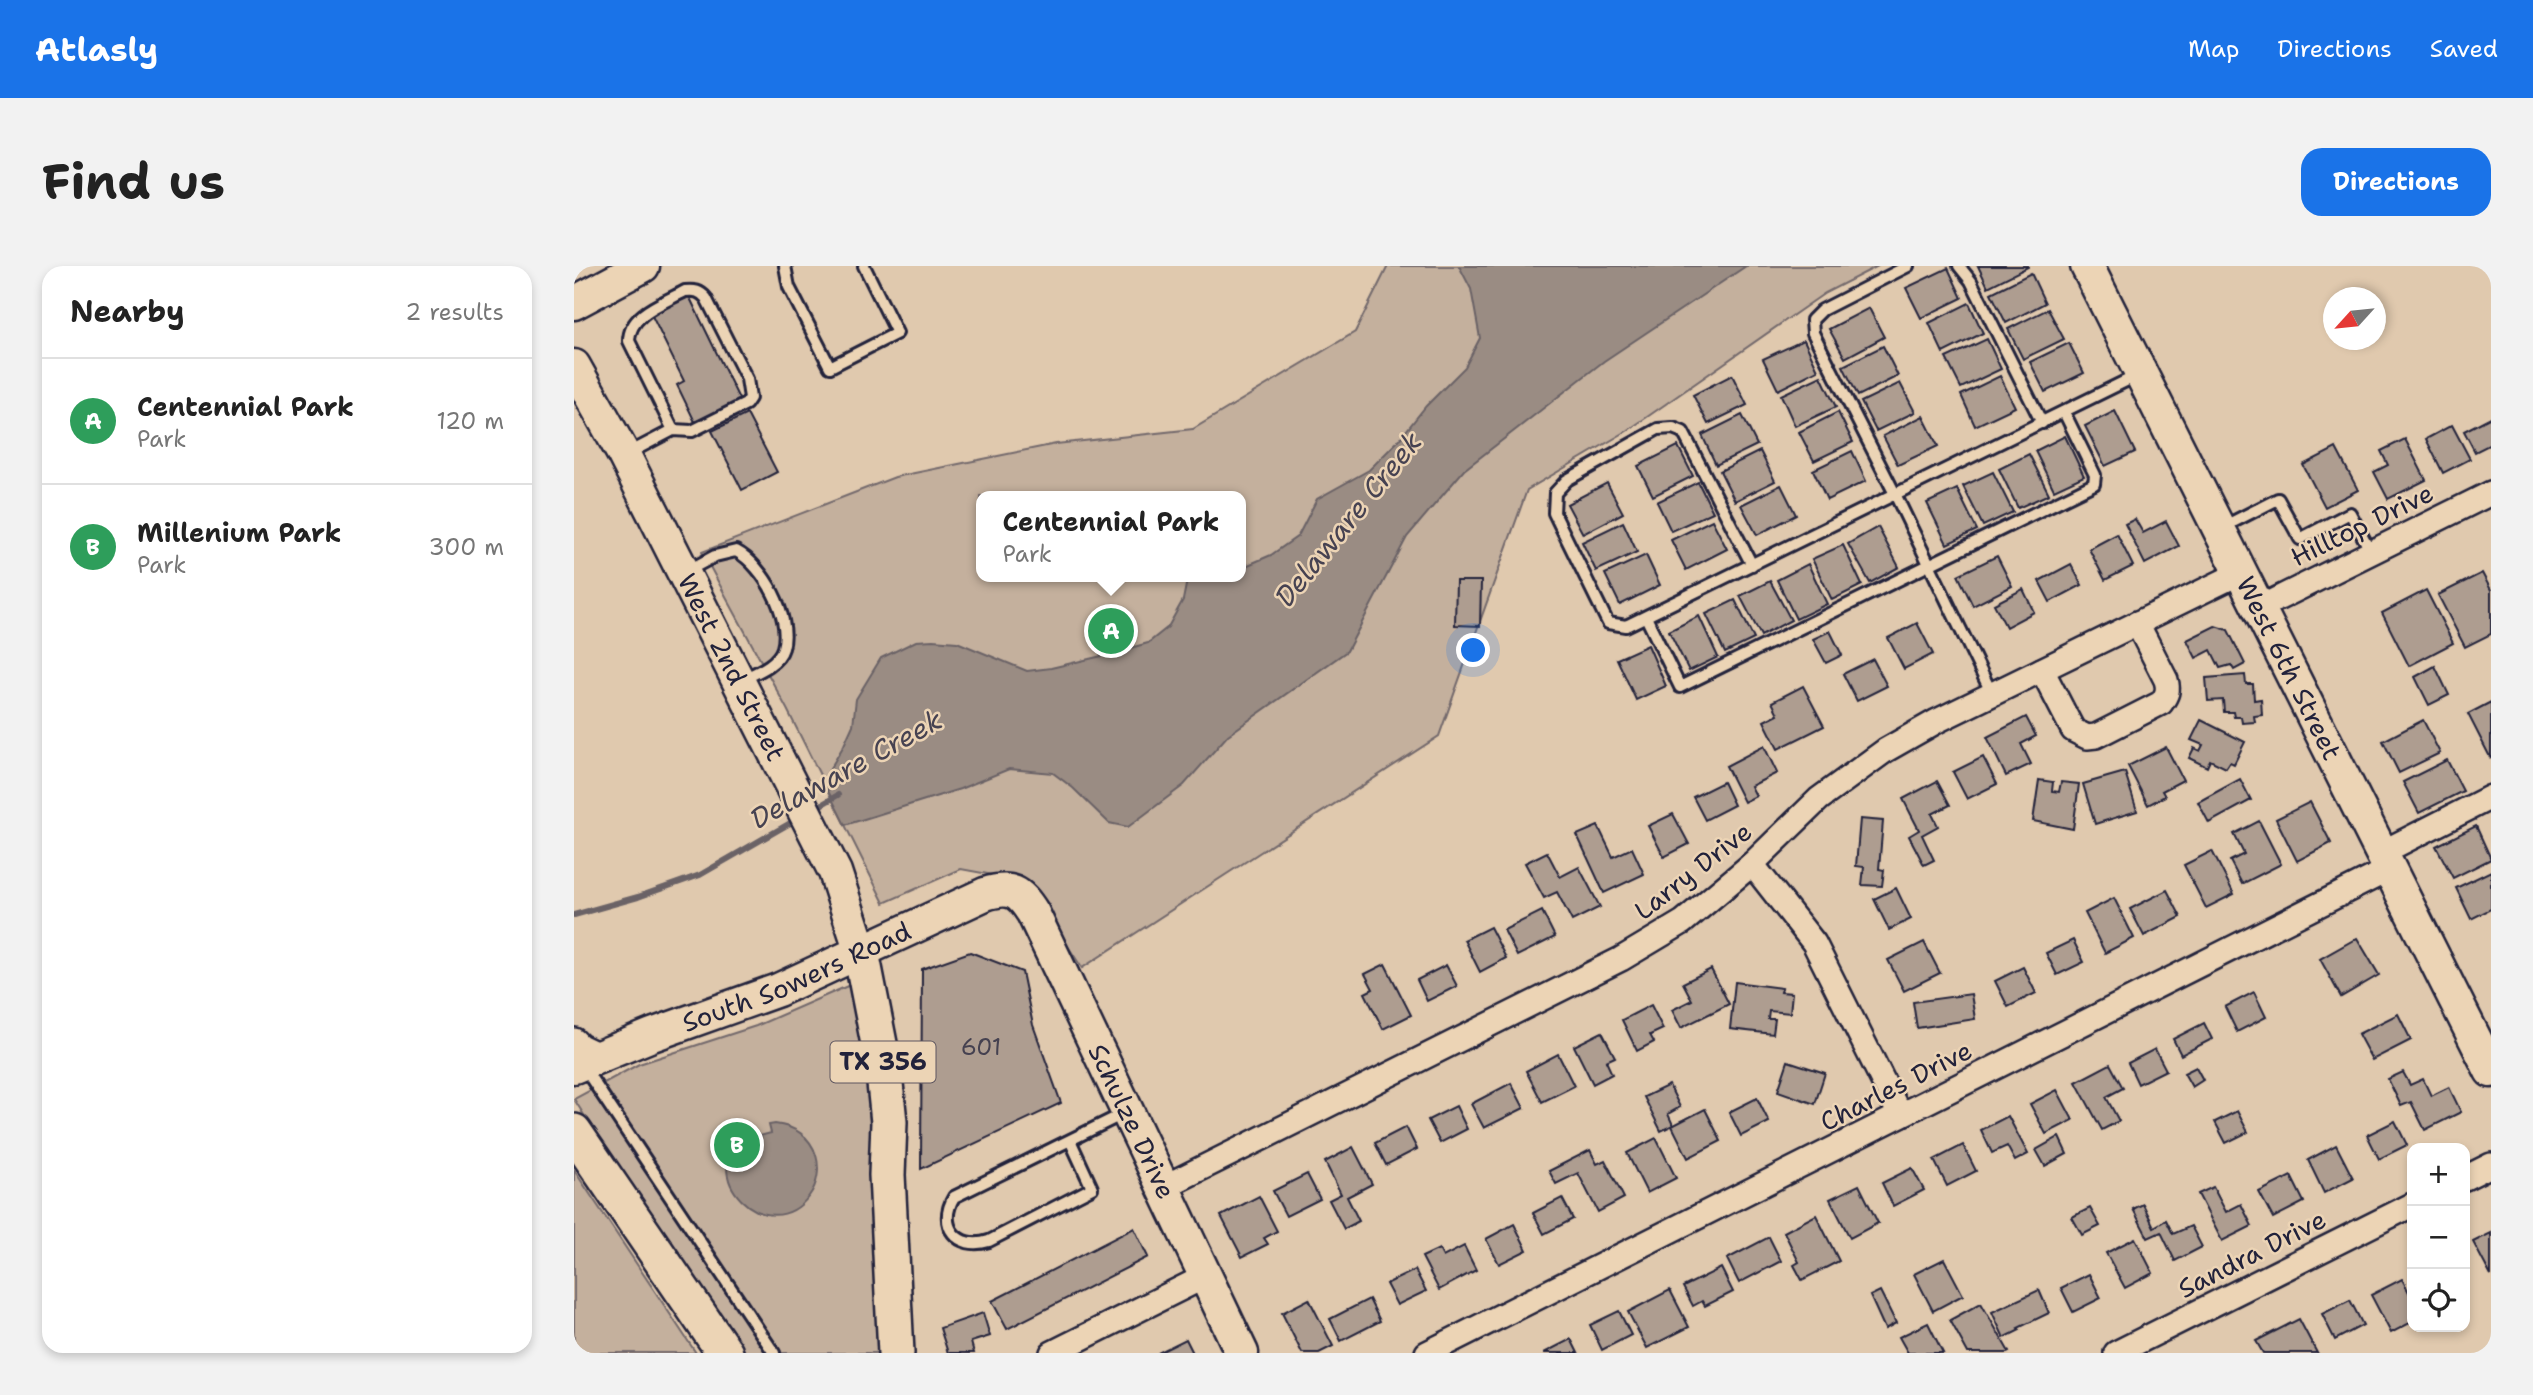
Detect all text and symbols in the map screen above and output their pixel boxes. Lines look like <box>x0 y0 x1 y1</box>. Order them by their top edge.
text: Atlasly <box>35 27 158 72</box>
text: Map <box>2188 33 2239 65</box>
text: Directions <box>2277 33 2392 65</box>
text: Saved <box>2430 33 2498 65</box>
button: Directions <box>2301 148 2491 216</box>
text: Find us <box>42 149 225 215</box>
north arrow <box>2323 287 2386 350</box>
text: Nearby <box>70 291 185 332</box>
text: 2 results <box>405 297 504 327</box>
text: Centennial Park <box>137 389 354 424</box>
text: A <box>84 406 102 436</box>
text: 120 m <box>436 406 504 436</box>
text: Park <box>137 424 186 454</box>
water label: Delaware Creek <box>1266 424 1430 614</box>
street label: Hilltop Drive <box>2285 475 2439 574</box>
popup <box>976 491 1246 582</box>
text: Centennial Park <box>1003 504 1219 539</box>
text: Millenium Park <box>137 515 341 550</box>
text: B <box>86 532 100 562</box>
text: 300 m <box>429 532 504 562</box>
text: Park <box>1003 539 1052 569</box>
text: Park <box>137 550 186 580</box>
street label: West 2nd Street <box>670 567 794 767</box>
street label: West 6th Street <box>2229 570 2350 766</box>
pin: A <box>1088 605 1134 657</box>
your location <box>1456 633 1490 667</box>
water label: Delaware Creek <box>743 700 949 838</box>
street label: Larry Drive <box>1627 814 1759 928</box>
street label: South Sowers Road <box>677 913 916 1040</box>
house number: 601 <box>961 1032 1001 1062</box>
street label: Charles Drive <box>1814 1032 1978 1139</box>
street label: Schulze Drive <box>1081 1038 1184 1205</box>
road number: TX 356 <box>830 1042 936 1082</box>
pin: B <box>714 1119 760 1171</box>
map controls <box>2407 1143 2470 1332</box>
button: + <box>2407 1143 2470 1206</box>
street label: Sandra Drive <box>2172 1201 2332 1306</box>
button: − <box>2407 1206 2470 1269</box>
button: locate <box>2407 1269 2470 1332</box>

